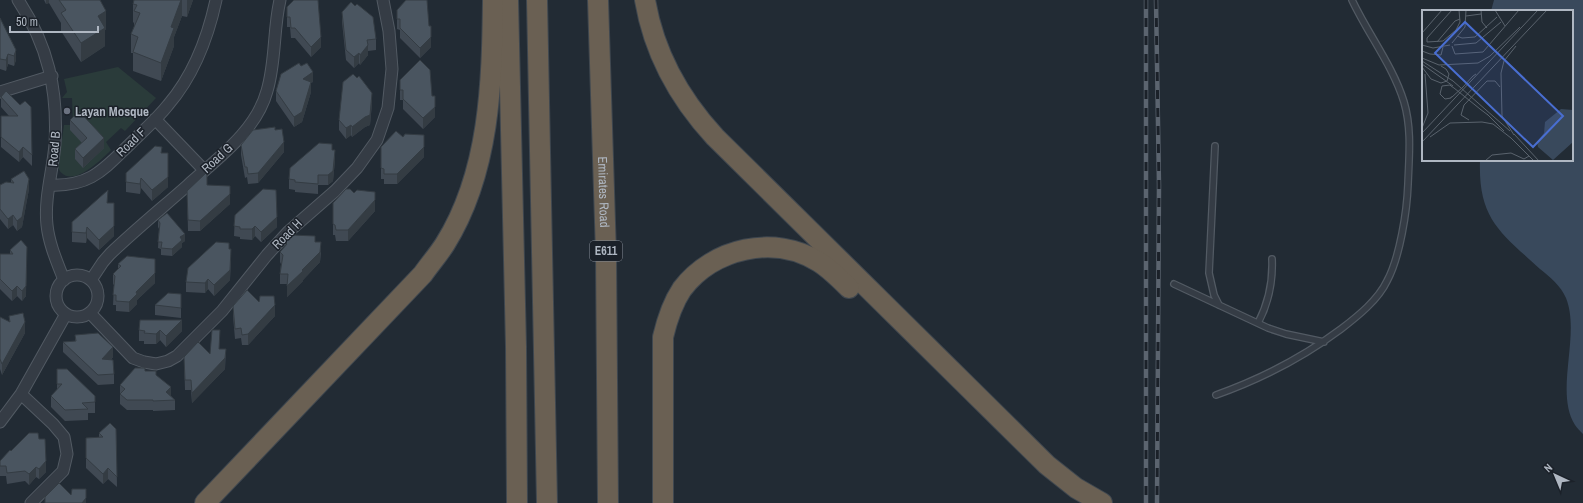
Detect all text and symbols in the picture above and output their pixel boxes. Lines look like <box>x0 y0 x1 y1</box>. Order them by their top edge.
scale bar <box>10 8 98 34</box>
inset map <box>1422 10 1573 161</box>
text: 50 m <box>16 14 38 30</box>
place label: Layan Mosque <box>75 103 149 120</box>
marker: Layan Mosque <box>62 106 72 116</box>
street label: Road F <box>113 123 150 160</box>
street label: Road B <box>44 131 64 167</box>
street label: Road G <box>198 139 236 177</box>
street label: Emirates Road <box>594 156 614 228</box>
street label: Road H <box>268 215 306 253</box>
road number: E611 <box>590 241 622 261</box>
north arrow <box>1535 455 1575 495</box>
text: N <box>1541 461 1555 475</box>

